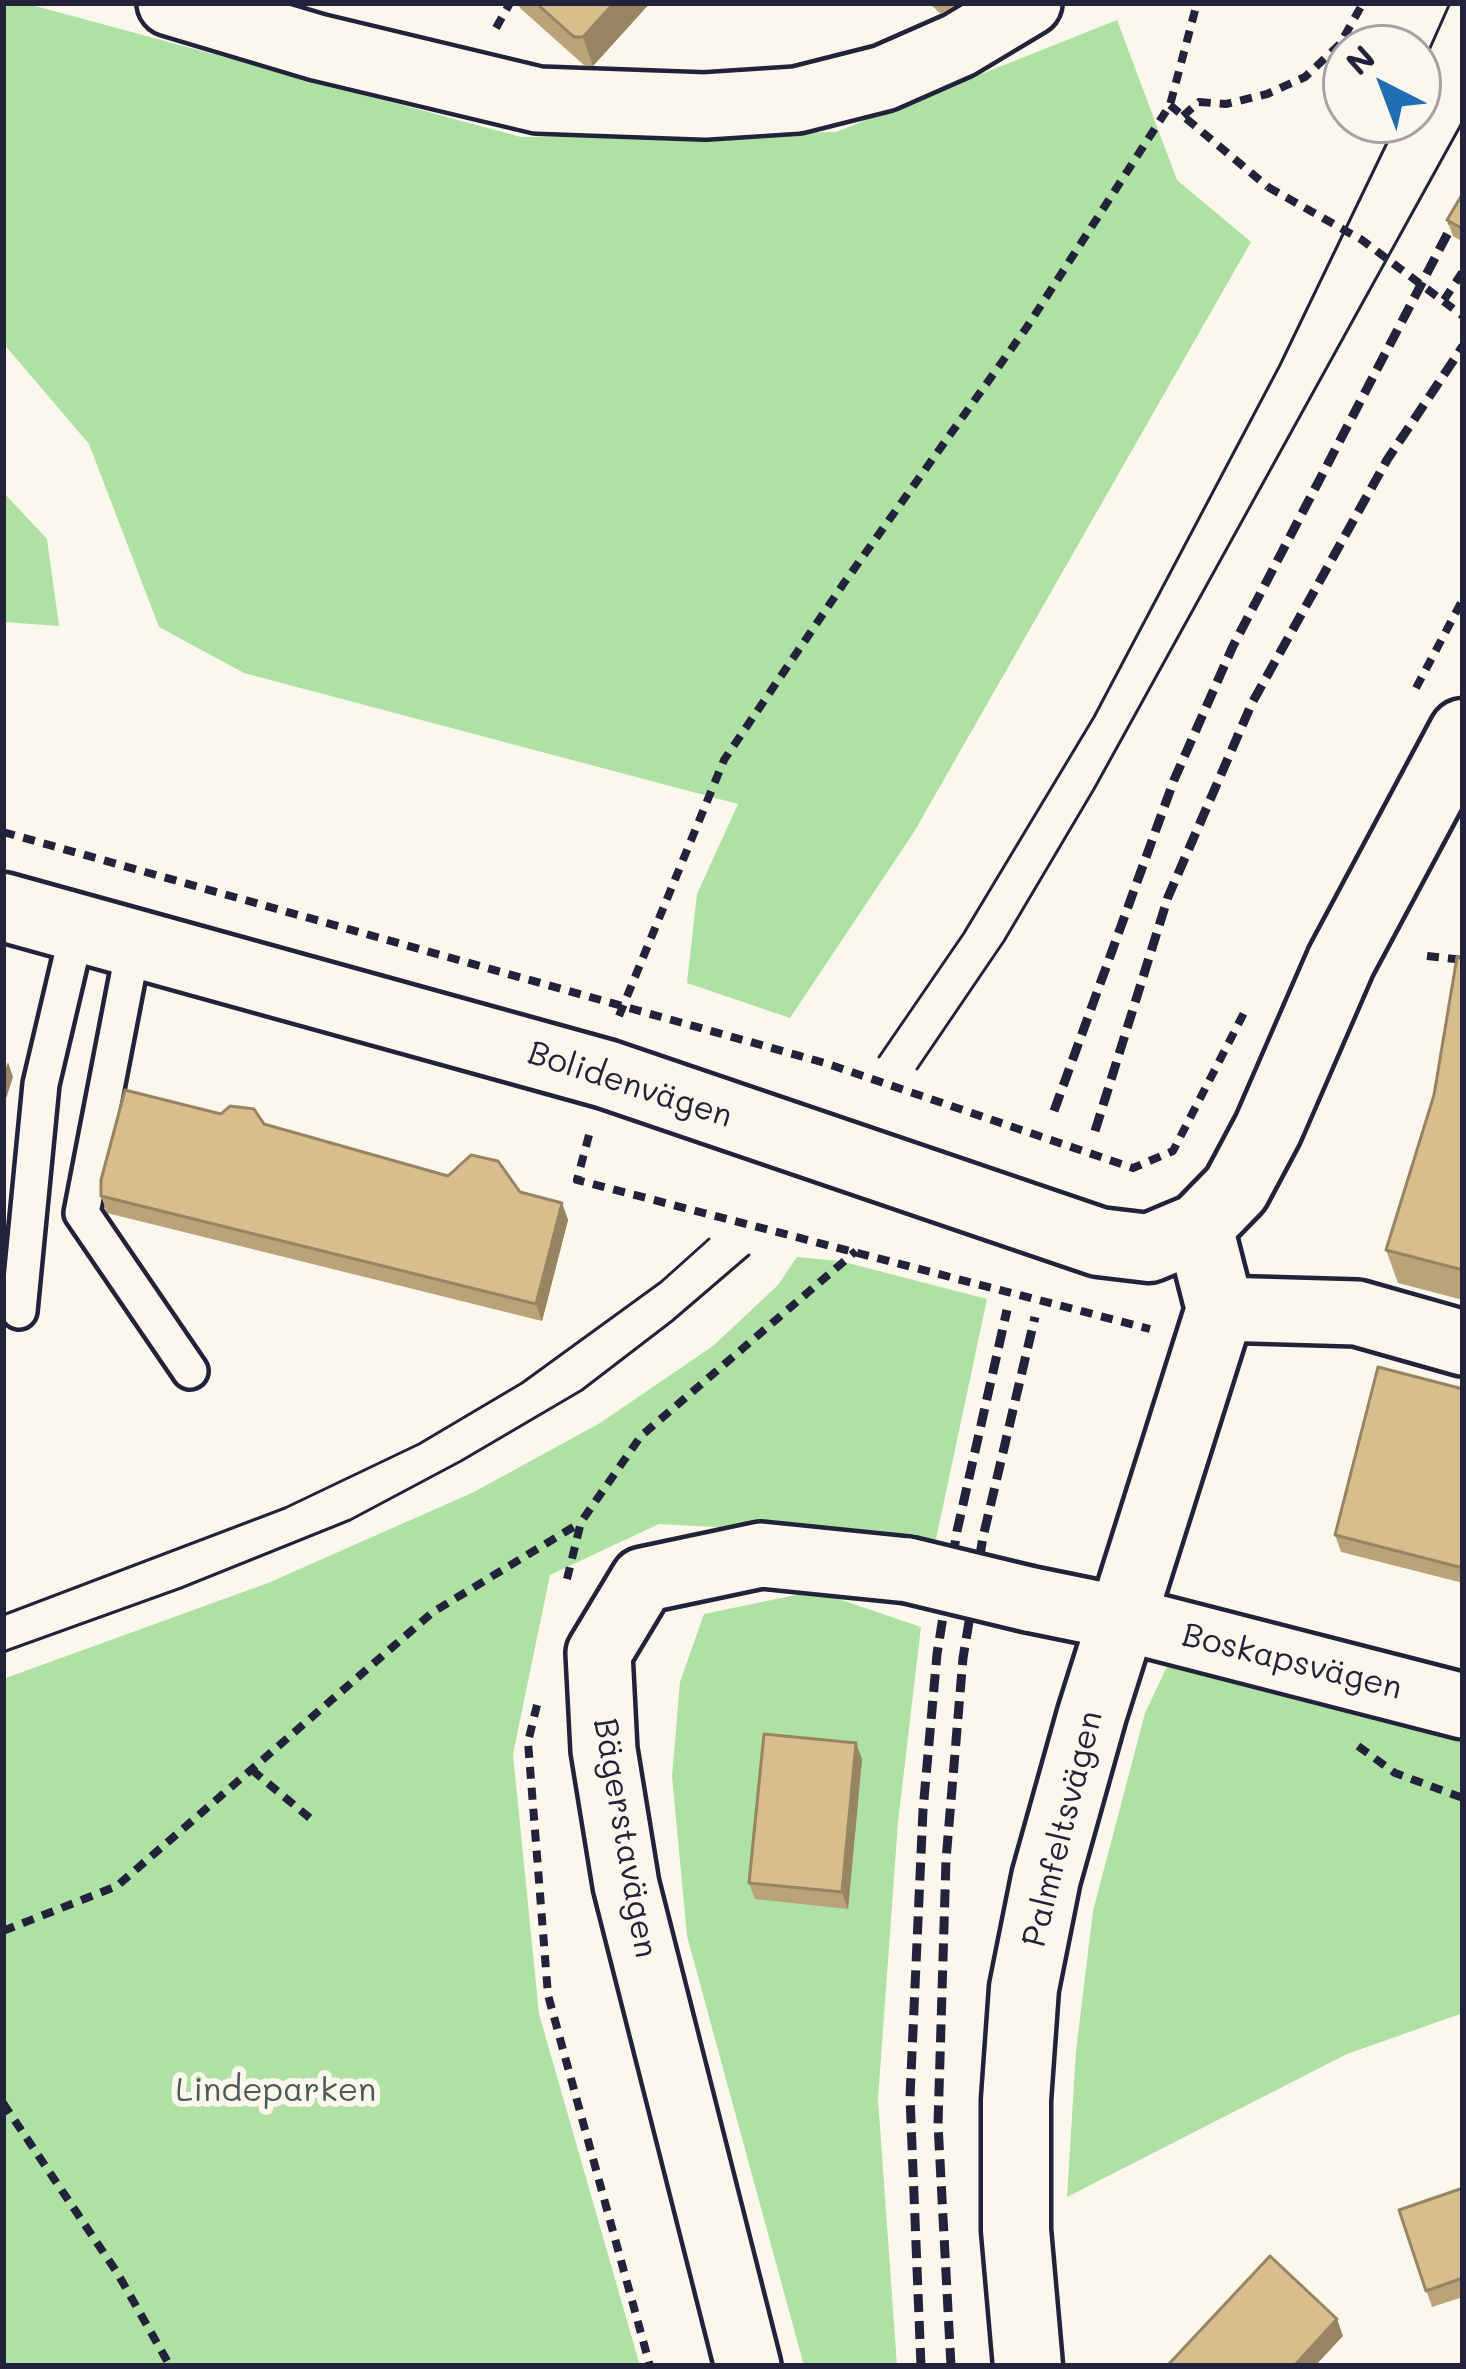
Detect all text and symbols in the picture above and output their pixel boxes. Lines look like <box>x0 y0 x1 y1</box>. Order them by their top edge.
north arrow <box>1322 24 1442 144</box>
text: N <box>1336 35 1383 83</box>
street label: Bolidenvägen <box>523 1033 737 1137</box>
street label: Boskapsvägen <box>1178 1616 1406 1708</box>
street label: Palmfeltsvägen <box>1015 1707 1111 1951</box>
street label: Bägerstavägen <box>584 1715 666 1961</box>
park label: Lindeparken <box>176 2071 376 2111</box>

